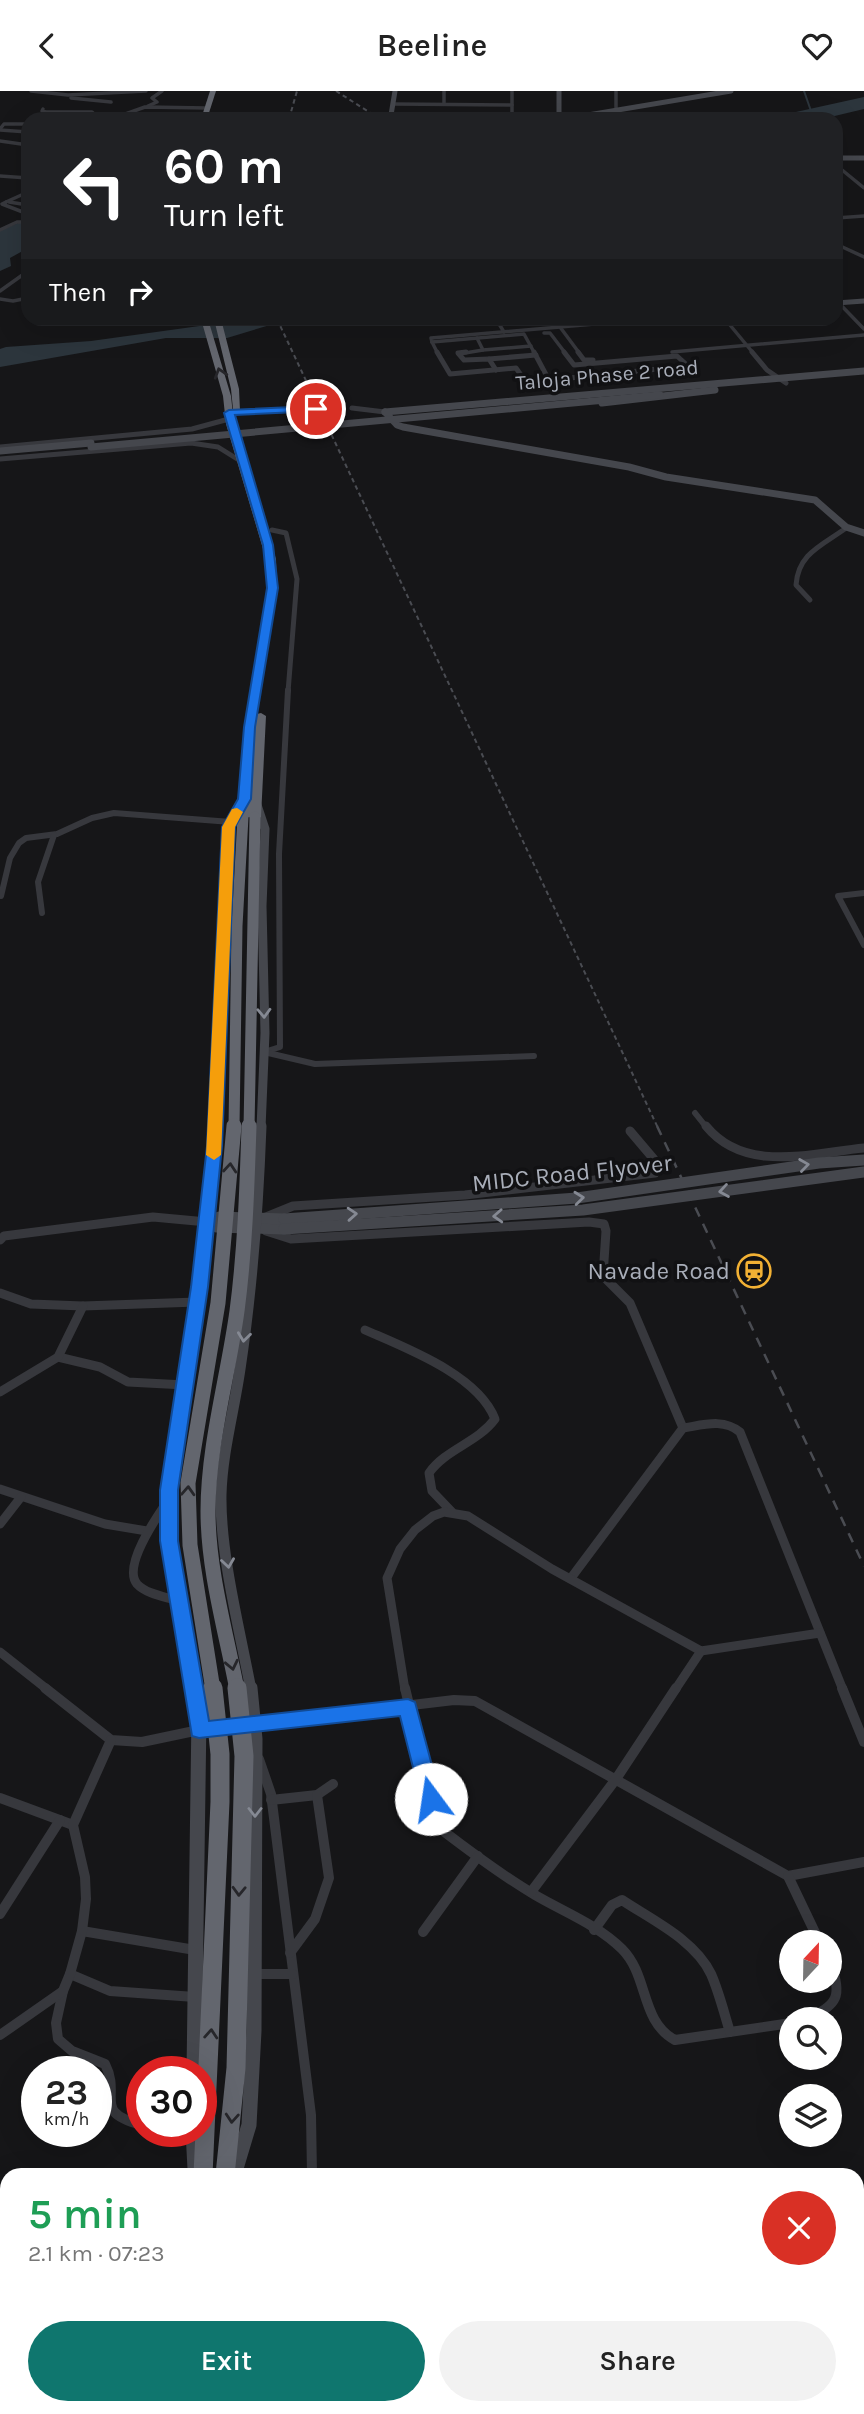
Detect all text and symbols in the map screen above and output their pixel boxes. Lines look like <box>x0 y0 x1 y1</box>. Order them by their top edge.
icon: back <box>28 27 66 65</box>
text: Beeline <box>377 27 487 64</box>
icon: heart <box>798 27 836 65</box>
text: 60 m <box>164 138 284 195</box>
icon: left <box>49 140 140 231</box>
text: Turn left <box>164 197 284 234</box>
icon: right <box>121 273 159 311</box>
text: Then <box>49 277 107 308</box>
street label: Taloja Phase 2 road <box>514 355 700 395</box>
one-way arrow <box>213 367 228 379</box>
pin <box>286 379 346 439</box>
icon: arrive <box>297 390 335 428</box>
one-way arrow <box>257 1007 272 1018</box>
street label: MIDC Road Flyover <box>471 1149 674 1197</box>
one-way arrow <box>798 1158 810 1173</box>
one-way arrow <box>223 1162 238 1174</box>
one-way arrow <box>718 1183 729 1198</box>
one-way arrow <box>573 1190 585 1205</box>
one-way arrow <box>347 1207 358 1222</box>
one-way arrow <box>492 1209 503 1224</box>
station icon: Navade Road <box>735 1252 773 1290</box>
place label: Navade Road <box>588 1257 730 1285</box>
one-way arrow <box>237 1331 252 1343</box>
one-way arrow <box>181 1485 196 1496</box>
one-way arrow <box>221 1557 236 1568</box>
one-way arrow <box>224 1659 239 1671</box>
position arrow <box>394 1762 468 1836</box>
one-way arrow <box>247 1808 263 1818</box>
one-way arrow <box>231 1886 247 1897</box>
north arrow <box>779 1930 842 1993</box>
map controls <box>779 1930 842 2147</box>
button: search <box>779 2007 842 2070</box>
one-way arrow <box>203 2028 218 2039</box>
speed limit sign: 30 <box>126 2056 217 2147</box>
text: 23 <box>45 2072 88 2113</box>
button: layers <box>779 2084 842 2147</box>
text: km/h <box>44 2108 89 2130</box>
one-way arrow <box>225 2113 240 2124</box>
text: 5 min <box>28 2189 142 2239</box>
button: close <box>762 2191 836 2265</box>
text: 2.1 km · 07:23 <box>28 2240 165 2267</box>
button: Exit <box>28 2321 425 2401</box>
button: Share <box>439 2321 836 2401</box>

